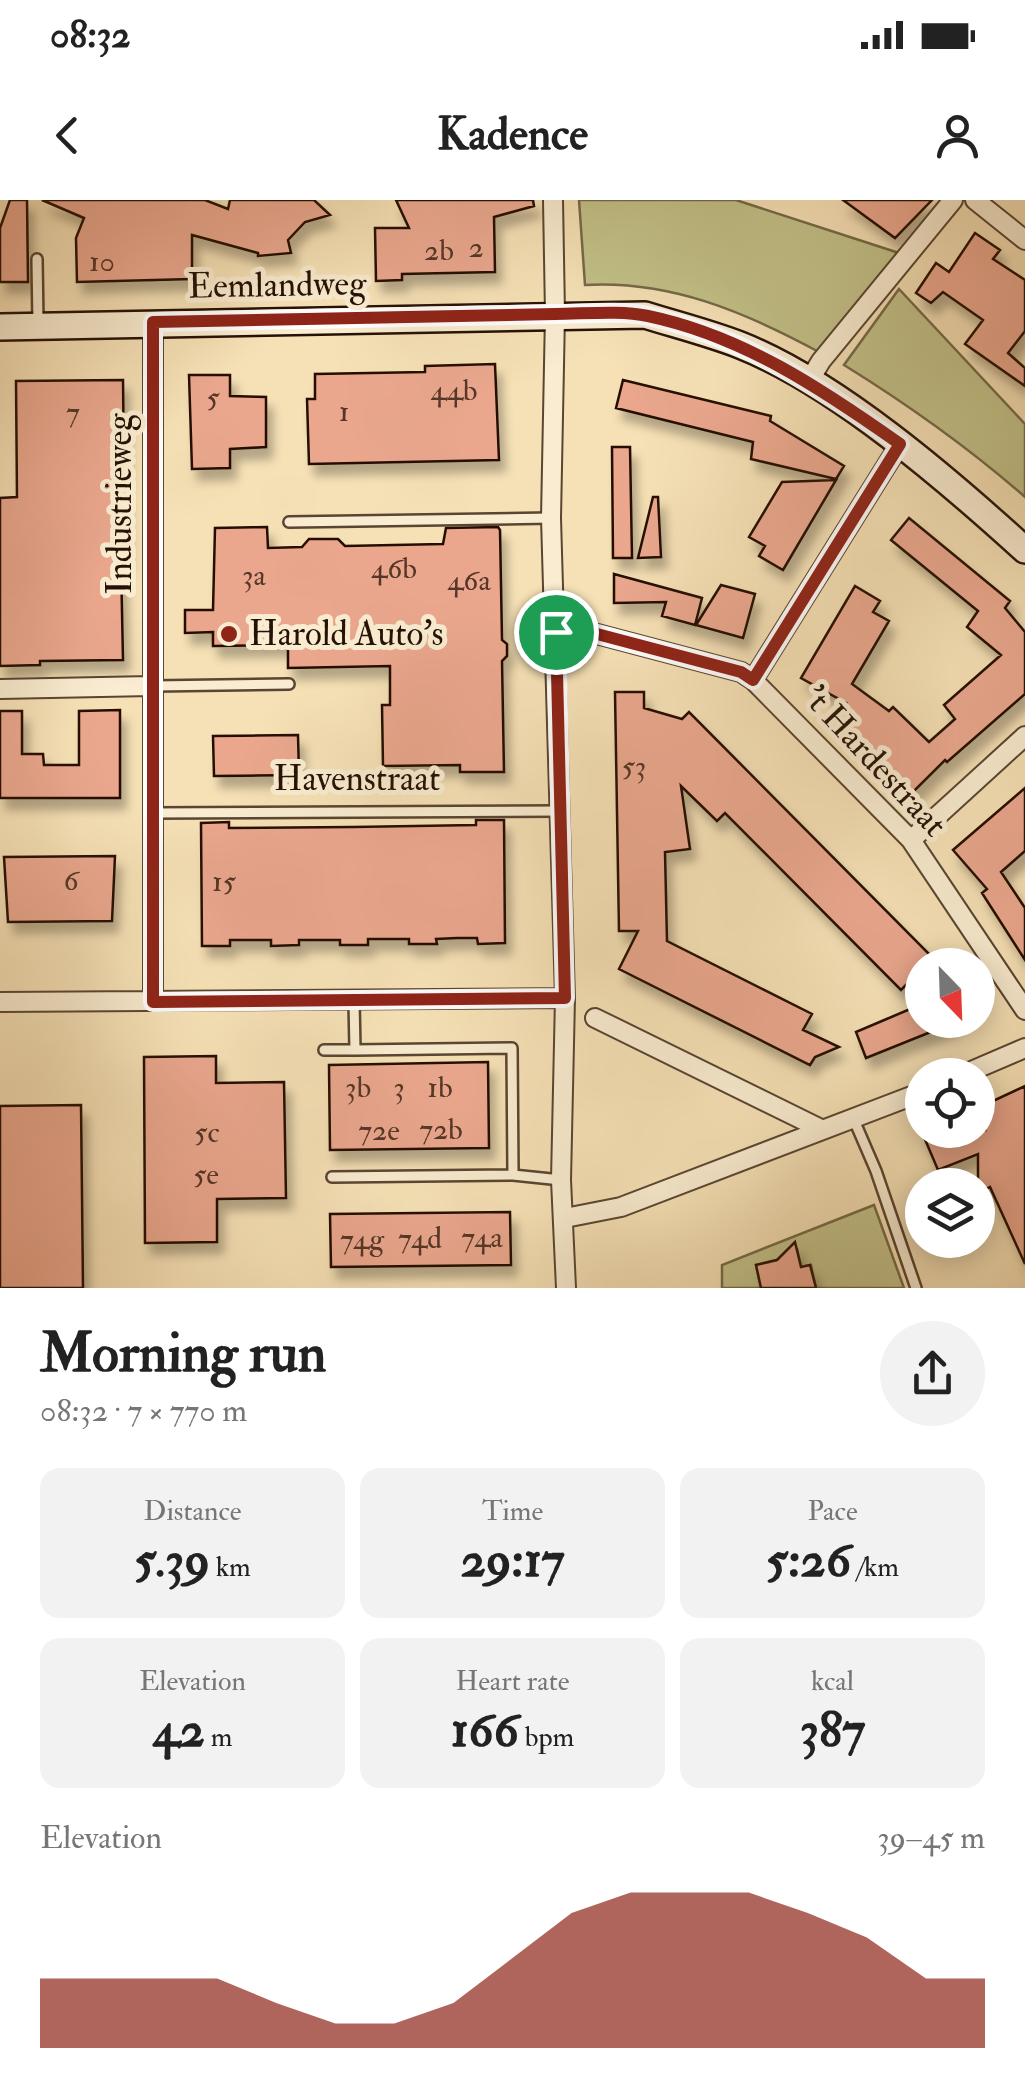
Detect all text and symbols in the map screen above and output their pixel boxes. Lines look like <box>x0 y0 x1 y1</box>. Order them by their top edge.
text: 08:32 <box>50 11 131 59</box>
text: Kadence <box>437 107 588 163</box>
icon: back <box>40 108 95 163</box>
icon: person <box>930 108 985 163</box>
house number: 2 <box>468 229 484 266</box>
house number: 2b <box>424 232 454 269</box>
house number: 10 <box>89 243 115 280</box>
street label: Eemlandweg <box>187 261 367 309</box>
house number: 44b <box>430 372 478 409</box>
house number: 5 <box>206 379 220 416</box>
house number: 1 <box>339 393 349 430</box>
house number: 7 <box>66 394 80 431</box>
street label: Industrieweg <box>98 413 142 594</box>
house number: 46b <box>371 550 417 587</box>
house number: 3a <box>242 557 267 594</box>
house number: 46a <box>447 562 491 599</box>
pin <box>514 590 599 675</box>
icon: arrive <box>529 605 584 660</box>
place label: Harold Auto's <box>249 612 444 656</box>
marker: Harold Auto's <box>218 623 240 645</box>
street label: 't Hardestraat <box>794 676 956 846</box>
house number: 53 <box>622 748 646 785</box>
street label: Havenstraat <box>274 757 440 801</box>
house number: 6 <box>63 862 80 899</box>
house number: 15 <box>212 863 237 900</box>
north arrow <box>905 948 995 1038</box>
map controls <box>905 948 995 1258</box>
button: locate <box>905 1058 995 1148</box>
house number: 3b <box>345 1069 371 1106</box>
house number: 3 <box>393 1069 405 1106</box>
house number: 1b <box>427 1069 453 1106</box>
house number: 72b <box>419 1111 463 1148</box>
house number: 72e <box>358 1112 400 1149</box>
house number: 5c <box>194 1114 220 1151</box>
house number: 5e <box>193 1156 219 1193</box>
button: layers <box>905 1168 995 1258</box>
house number: 74a <box>461 1219 503 1256</box>
house number: 74d <box>398 1220 442 1257</box>
house number: 74g <box>340 1221 385 1258</box>
text: Morning run <box>40 1319 326 1388</box>
button: share <box>880 1321 985 1426</box>
text: 08:32 · 7 × 770 m <box>40 1391 247 1431</box>
text: Distance <box>144 1494 241 1529</box>
text: Time <box>482 1494 543 1529</box>
text: Pace <box>807 1494 858 1529</box>
text: 5.39 <box>134 1529 210 1592</box>
text: 29:17 <box>460 1529 565 1592</box>
text: 5:26 <box>766 1529 851 1592</box>
text: km <box>210 1550 251 1585</box>
text: /km <box>851 1550 899 1585</box>
text: Elevation <box>139 1664 246 1699</box>
text: Heart rate <box>456 1664 569 1699</box>
text: kcal <box>811 1664 854 1699</box>
text: 42 <box>153 1699 205 1762</box>
text: 166 <box>451 1699 519 1762</box>
text: 387 <box>800 1699 865 1762</box>
text: m <box>205 1720 232 1755</box>
text: bpm <box>519 1720 574 1755</box>
text: Elevation <box>40 1818 162 1858</box>
text: 39–45 m <box>877 1818 985 1858</box>

